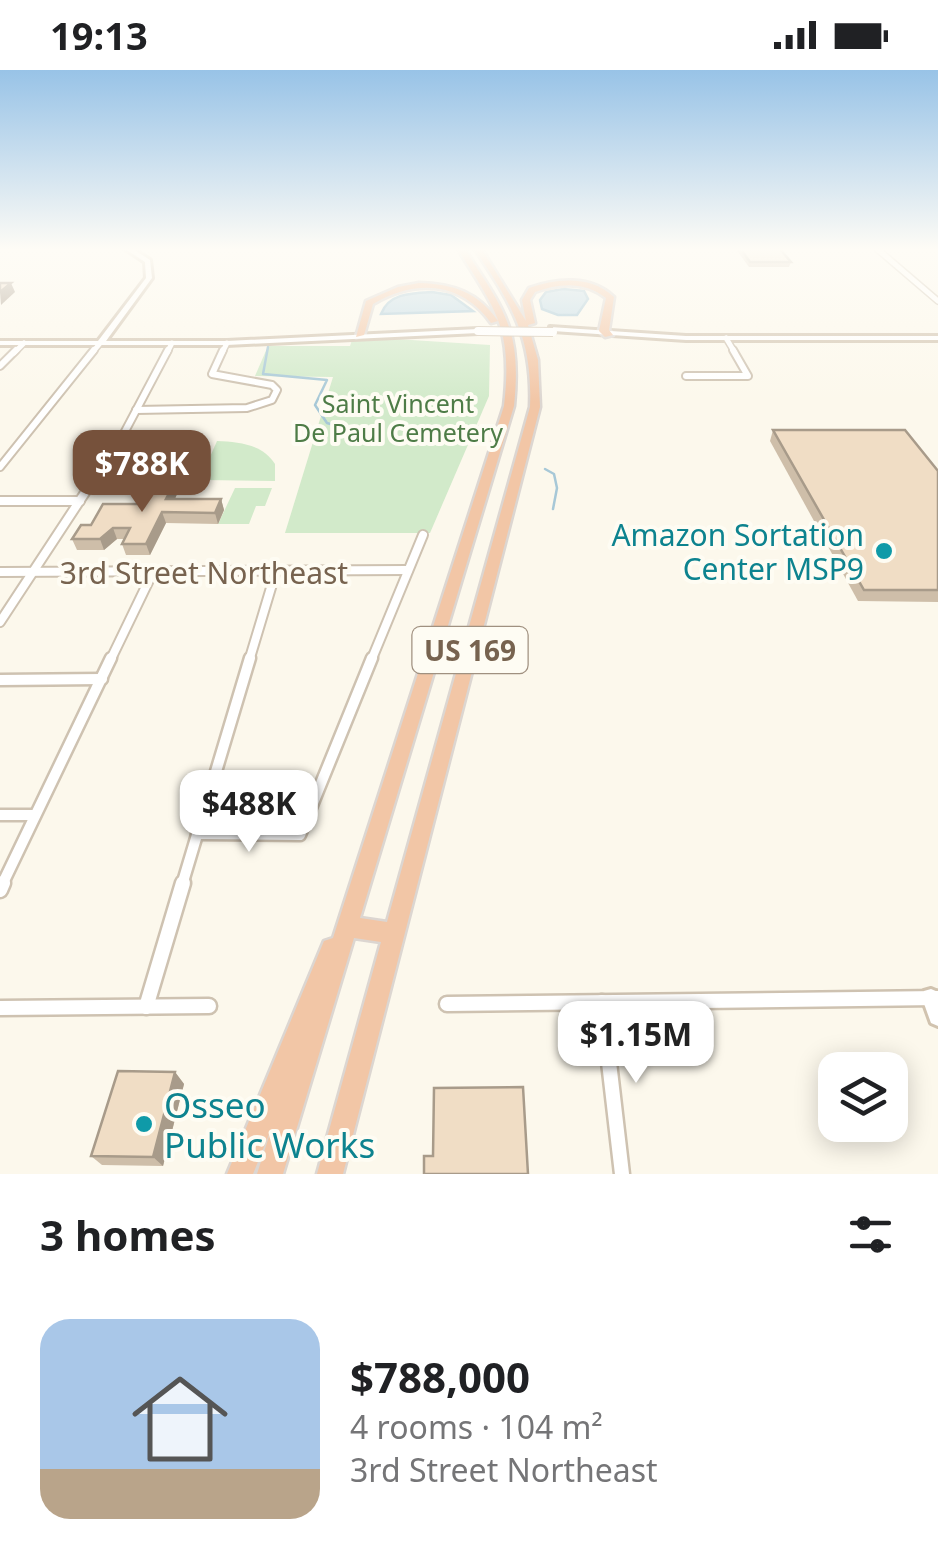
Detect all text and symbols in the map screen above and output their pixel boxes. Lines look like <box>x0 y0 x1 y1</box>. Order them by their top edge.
text: 19:13 <box>50 9 148 61</box>
park label: Saint Vincent De Paul Cemetery <box>293 386 503 449</box>
pin: $788K <box>72 430 212 515</box>
text: $788K <box>95 441 189 484</box>
place label: Amazon Sortation Center MSP9 <box>611 514 864 589</box>
marker: Amazon Sortation Center MSP9 <box>873 540 895 562</box>
street label: 3rd Street Northeast <box>60 552 348 593</box>
road number: US 169 <box>412 627 528 673</box>
pin: $488K <box>179 770 319 855</box>
text: $488K <box>202 781 296 824</box>
pin: $1.15M <box>555 1001 717 1086</box>
text: $1.15M <box>580 1012 692 1055</box>
map controls <box>818 1052 908 1142</box>
button: layers <box>818 1052 908 1142</box>
place label: Osseo Public Works <box>164 1081 375 1168</box>
marker: Osseo Public Works <box>133 1113 155 1135</box>
text: 3 homes <box>40 1206 216 1263</box>
icon: filters <box>843 1207 898 1262</box>
text: $788,000 <box>350 1348 530 1405</box>
icon: home <box>120 1359 240 1479</box>
text: 4 rooms · 104 m² <box>350 1405 603 1448</box>
text: 3rd Street Northeast <box>350 1448 658 1491</box>

